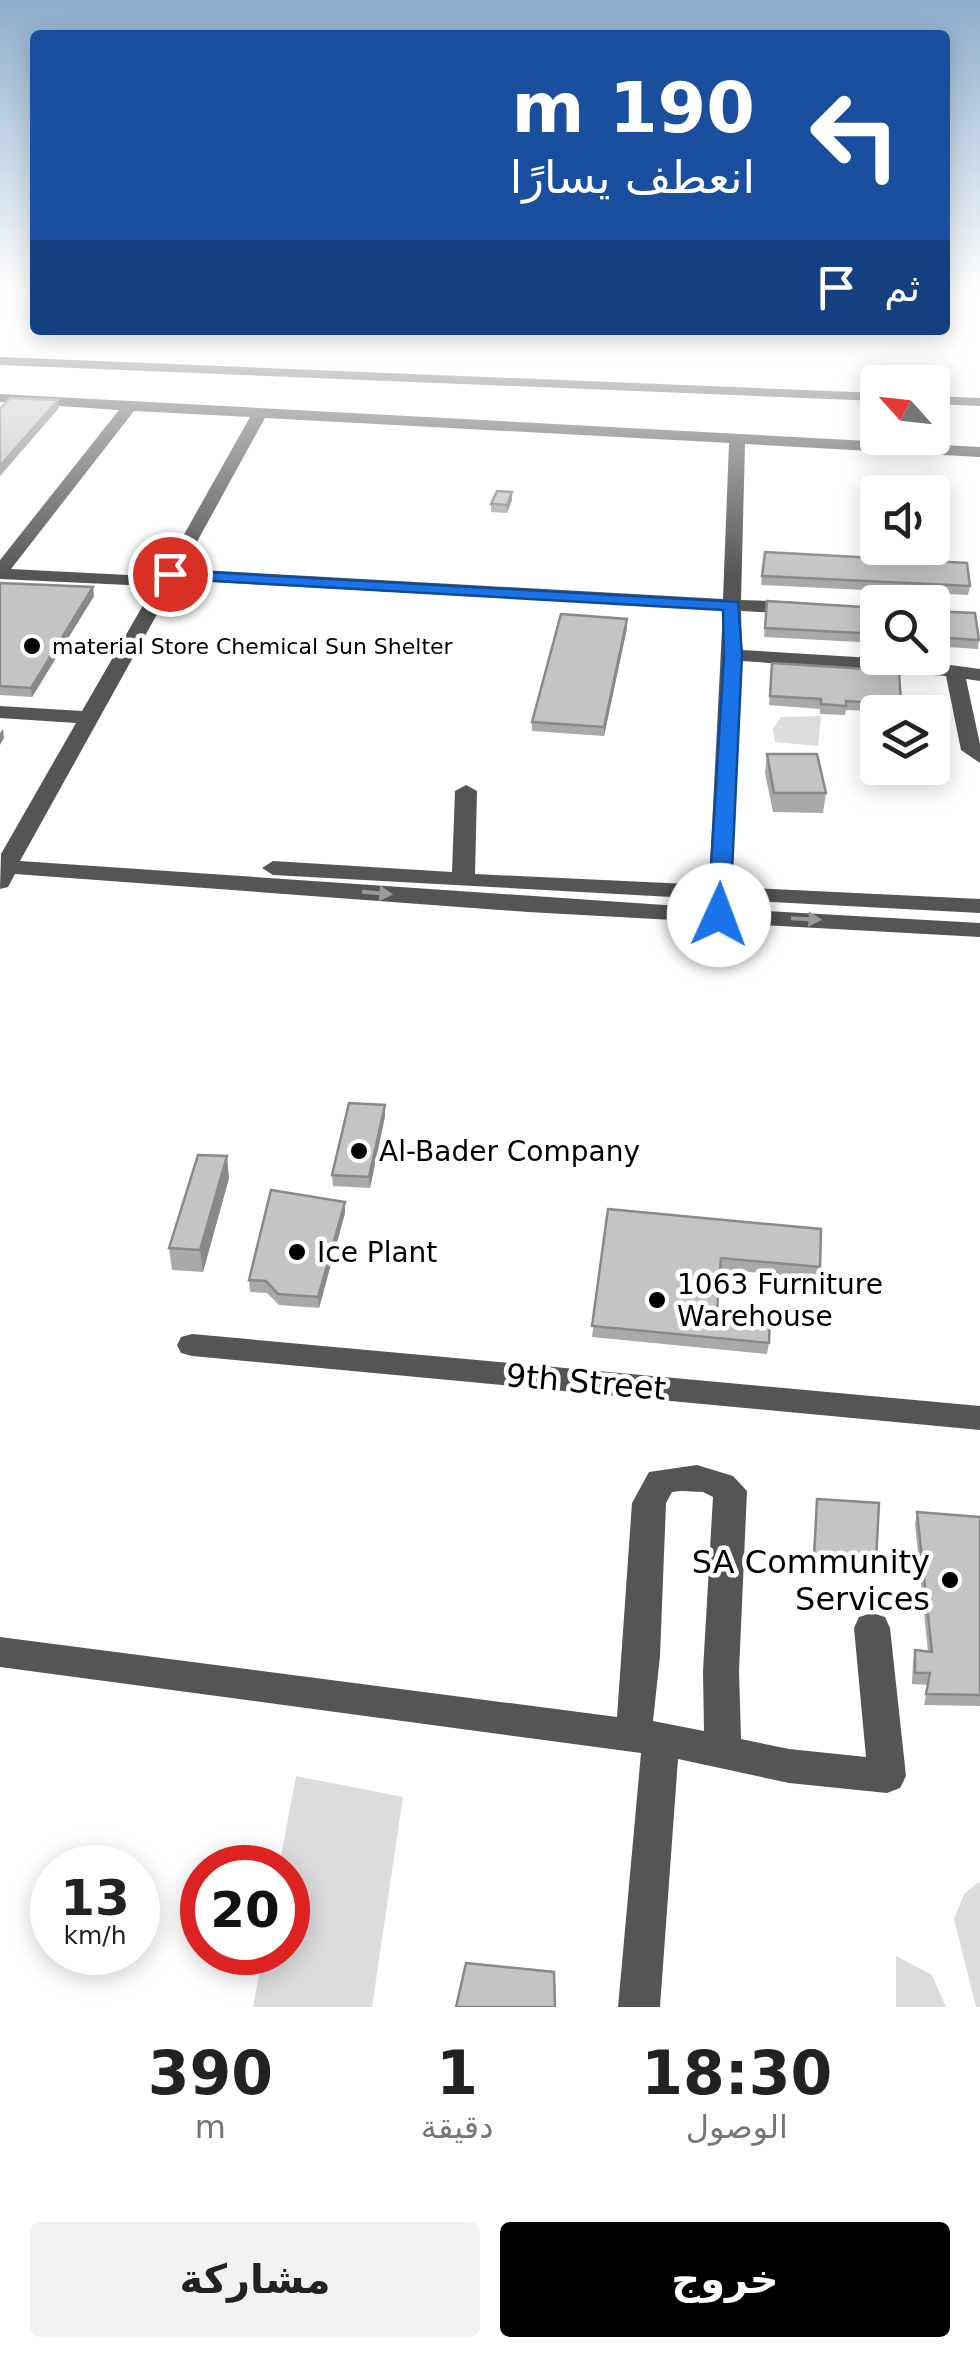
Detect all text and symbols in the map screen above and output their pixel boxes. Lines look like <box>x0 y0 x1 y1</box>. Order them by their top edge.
text: 190 m <box>512 67 755 149</box>
icon: left <box>790 70 920 200</box>
text: انعطف يسارًا <box>510 151 755 204</box>
icon: arrive <box>809 260 864 315</box>
text: ثم <box>884 266 920 310</box>
north arrow <box>860 365 950 455</box>
map controls <box>860 365 950 785</box>
button: sound <box>860 475 950 565</box>
pin <box>128 532 213 617</box>
icon: arrive <box>143 547 198 602</box>
button: search <box>860 585 950 675</box>
place label: material Store Chemical Sun Shelter <box>52 634 454 659</box>
marker: material Store Chemical Sun Shelter <box>21 635 43 657</box>
button: layers <box>860 695 950 785</box>
position arrow <box>667 863 771 967</box>
one-way arrow <box>361 885 393 901</box>
one-way arrow <box>790 911 822 927</box>
place label: Al-Bader Company <box>379 1135 640 1168</box>
marker: Al-Bader Company <box>348 1140 370 1162</box>
place label: Ice Plant <box>317 1236 437 1269</box>
marker: Ice Plant <box>286 1241 308 1263</box>
place label: 1063 Furniture Warehouse <box>677 1268 883 1333</box>
marker: 1063 Furniture Warehouse <box>646 1289 668 1311</box>
street label: 9th Street <box>504 1356 668 1408</box>
place label: SA Community Services <box>692 1543 930 1618</box>
marker: SA Community Services <box>939 1569 961 1591</box>
speed limit sign: 20 <box>180 1845 310 1975</box>
text: 13 <box>60 1869 130 1927</box>
text: km/h <box>63 1921 127 1950</box>
text: 390 <box>148 2038 273 2108</box>
text: 1 <box>436 2038 478 2108</box>
text: 18:30 <box>641 2038 832 2108</box>
text: m <box>195 2108 226 2146</box>
text: دقيقة <box>421 2108 493 2146</box>
text: الوصول <box>686 2108 788 2146</box>
button: مشاركة <box>30 2222 480 2337</box>
button: خروج <box>500 2222 950 2337</box>

